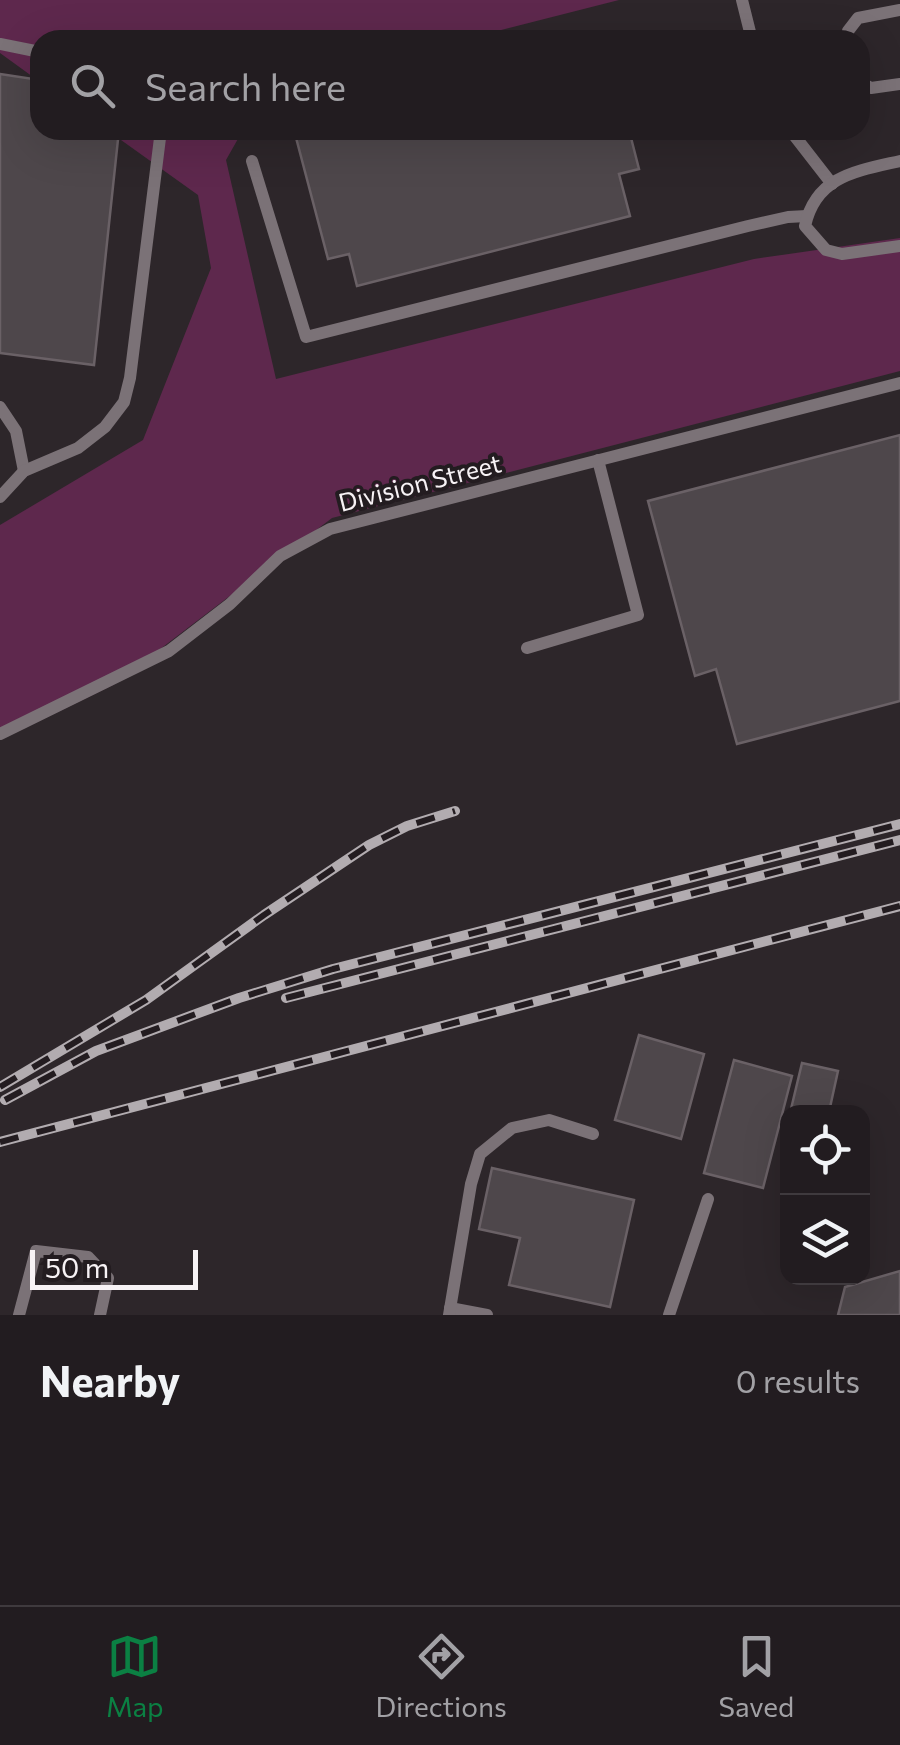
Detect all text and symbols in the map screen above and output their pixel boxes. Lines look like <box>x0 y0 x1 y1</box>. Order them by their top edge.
search box <box>30 30 870 140</box>
icon: search <box>65 58 120 113</box>
text: Search here <box>145 62 346 109</box>
street label: Division Street <box>335 447 504 517</box>
map controls <box>780 1105 870 1285</box>
button: locate <box>780 1105 870 1195</box>
button: layers <box>780 1195 870 1285</box>
scale bar <box>30 1245 198 1290</box>
text: 50 m <box>45 1250 109 1284</box>
text: Nearby <box>40 1354 180 1406</box>
text: 0 results <box>736 1360 860 1400</box>
tab: Map <box>106 1629 164 1723</box>
tab: Directions <box>375 1629 507 1723</box>
tab: Saved <box>719 1629 794 1723</box>

